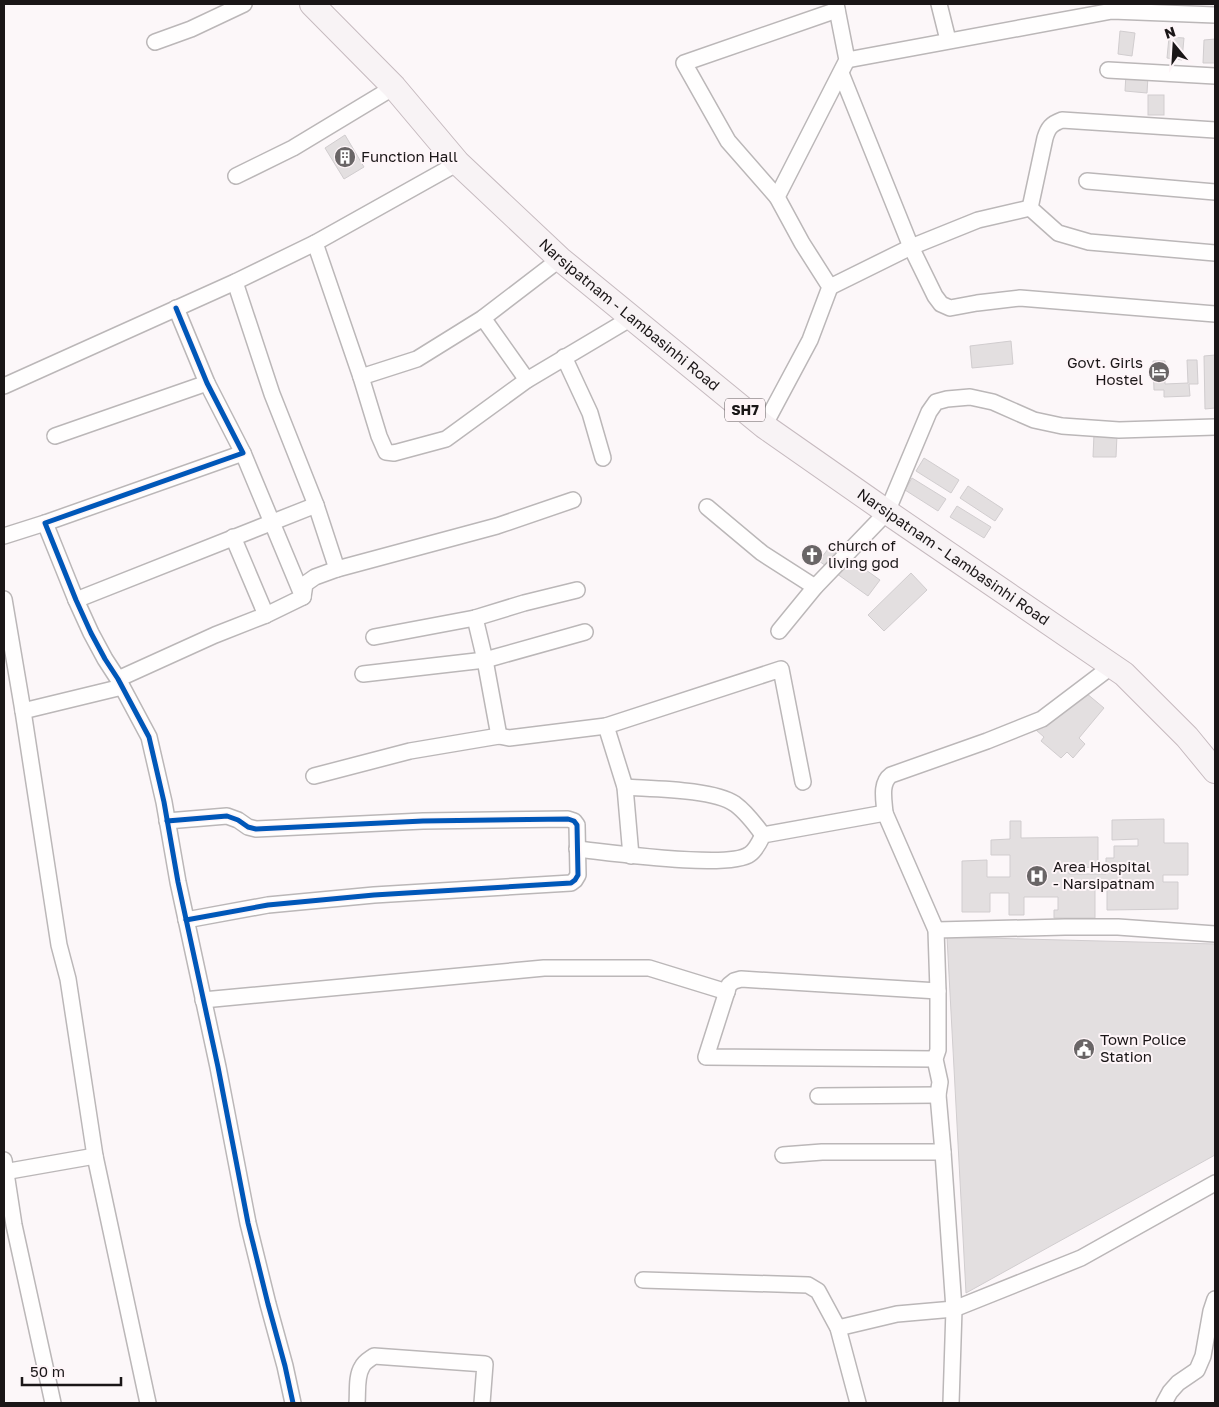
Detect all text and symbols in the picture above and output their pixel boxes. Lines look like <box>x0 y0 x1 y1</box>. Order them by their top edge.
north arrow <box>1149 20 1199 70</box>
text: N <box>1162 22 1178 42</box>
building icon: Function Hall <box>333 145 357 169</box>
place label: Function Hall <box>361 147 458 165</box>
street label: Narsipatnam - Lambasinhi Road <box>536 234 724 394</box>
place label: Govt. Girls Hostel <box>1067 353 1143 388</box>
hotel icon: Govt. Girls Hostel <box>1147 360 1171 384</box>
road number: SH7 <box>725 398 765 422</box>
street label: Narsipatnam - Lambasinhi Road <box>854 484 1053 628</box>
place label: church of living god <box>828 536 899 571</box>
church icon: church of living god <box>800 543 824 567</box>
place label: Area Hospital - Narsipatnam <box>1053 857 1155 892</box>
hospital icon: Area Hospital - Narsipatnam <box>1025 864 1049 888</box>
place label: Town Police Station <box>1100 1030 1187 1065</box>
public building icon: Town Police Station <box>1072 1037 1096 1061</box>
scale bar <box>22 1354 121 1386</box>
text: 50 m <box>30 1362 65 1380</box>

